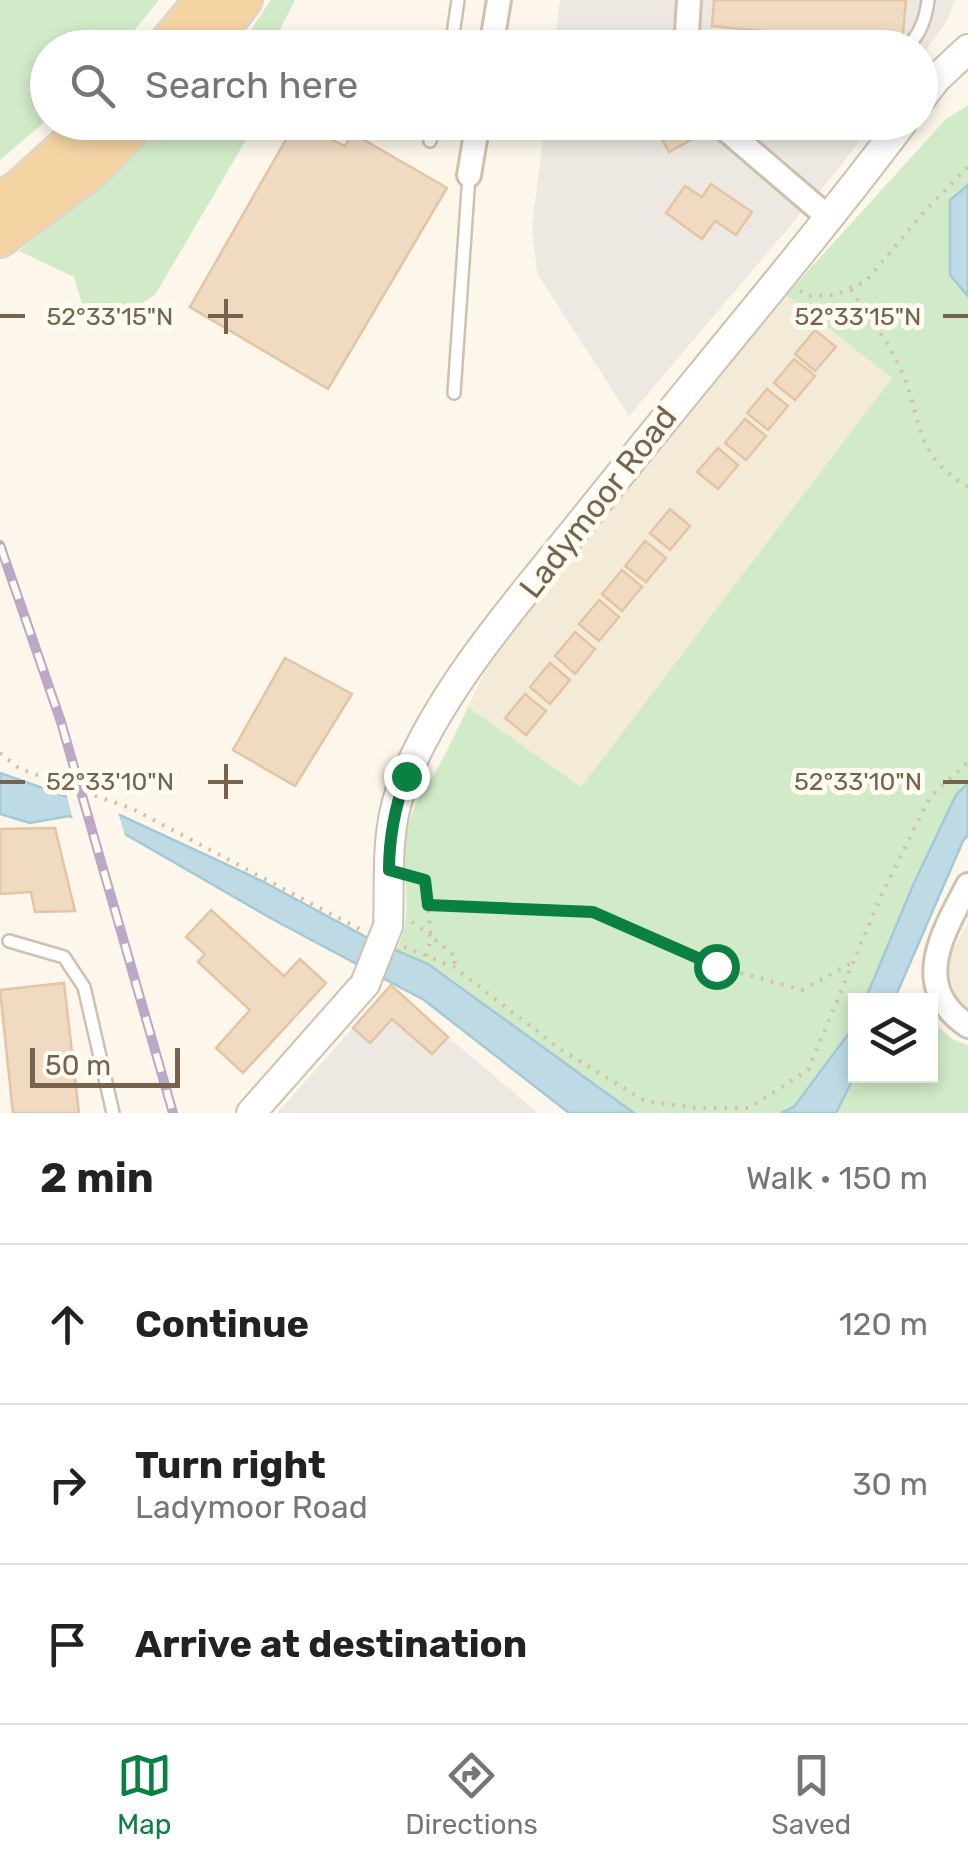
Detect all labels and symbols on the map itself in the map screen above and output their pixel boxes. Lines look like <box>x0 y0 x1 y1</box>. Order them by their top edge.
text: 52°33'15"N <box>46 302 174 331</box>
text: 52°33'15"N <box>794 302 922 331</box>
street label: Ladymoor Road <box>511 399 685 605</box>
route end <box>384 754 430 800</box>
text: 52°33'10"N <box>46 767 174 796</box>
text: 52°33'10"N <box>794 767 922 796</box>
route start <box>694 944 740 990</box>
scale bar <box>30 1043 180 1088</box>

